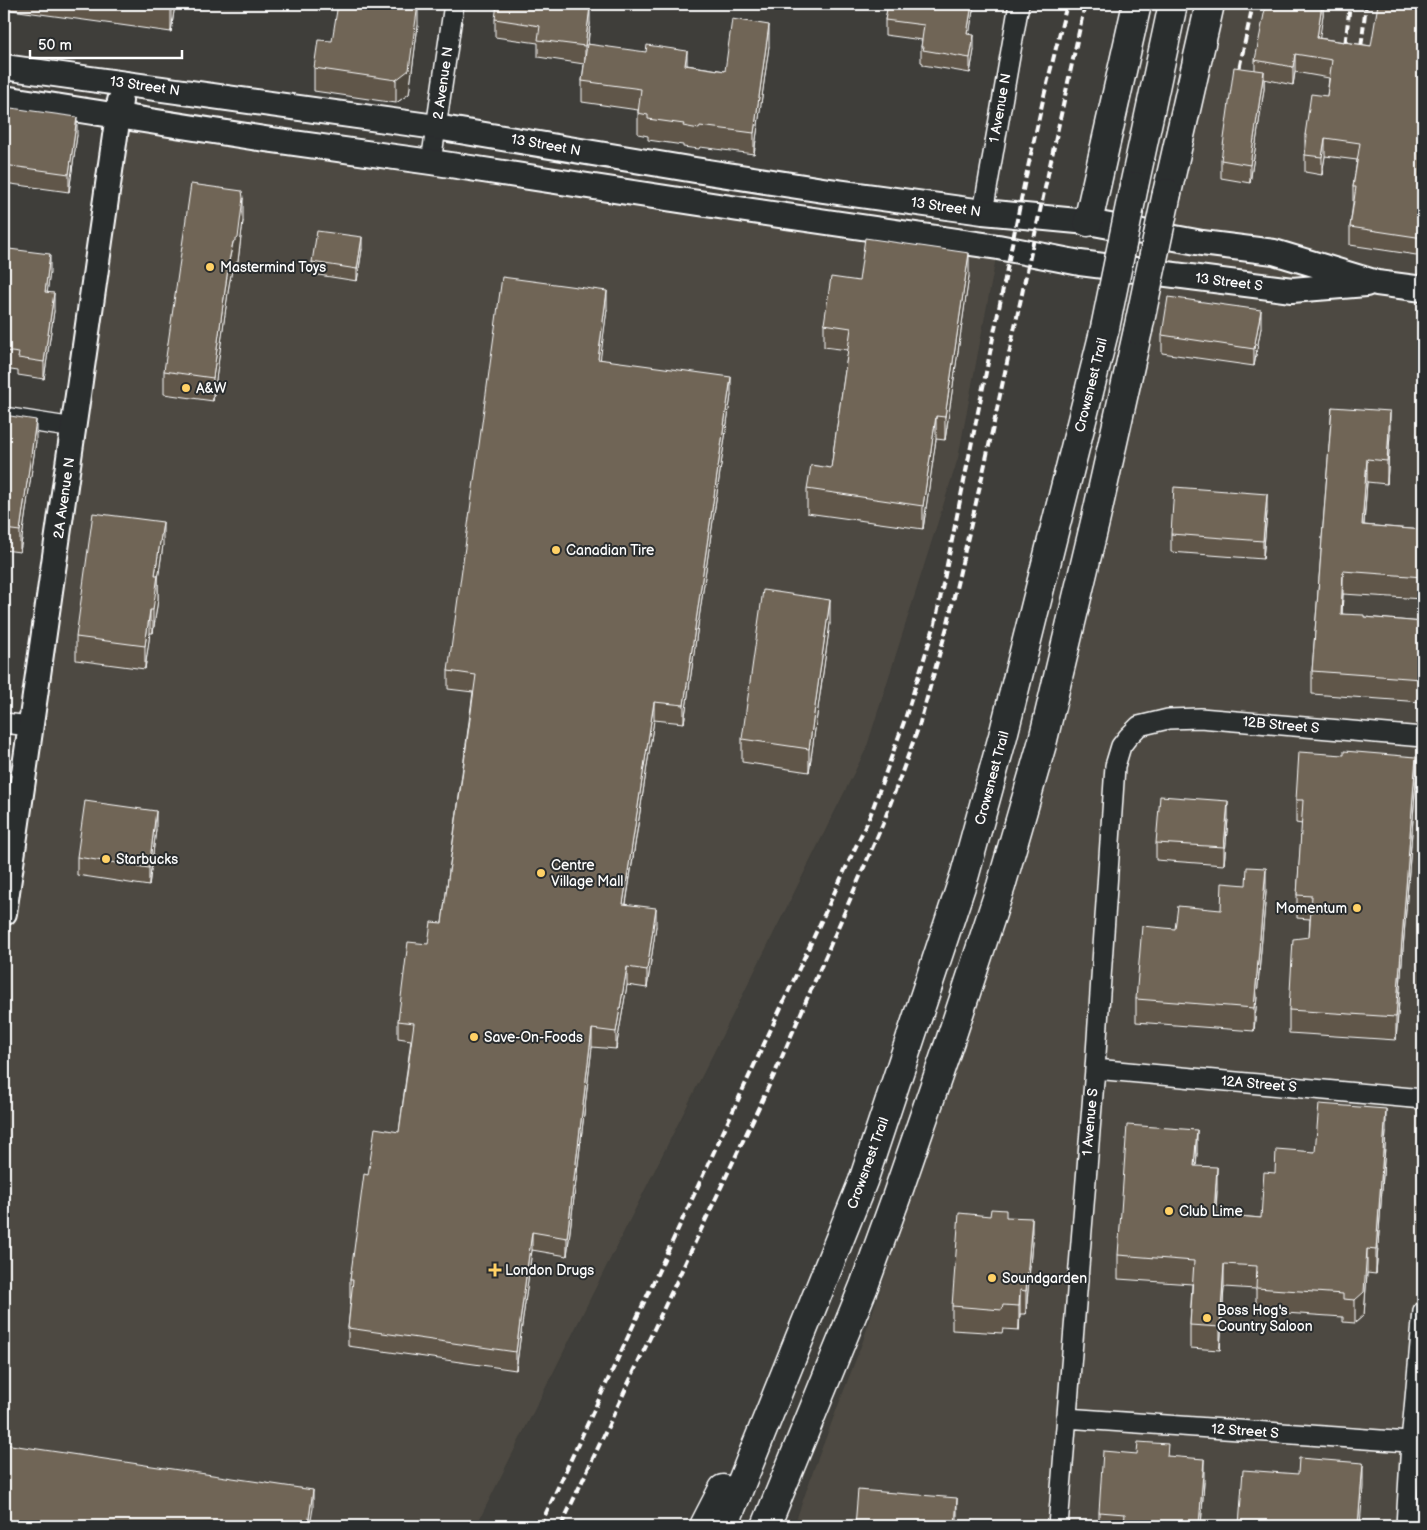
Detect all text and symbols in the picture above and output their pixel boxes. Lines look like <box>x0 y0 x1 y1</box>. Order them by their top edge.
scale bar <box>30 28 182 60</box>
text: 50 m <box>38 36 72 55</box>
street label: 2 Avenue N <box>429 46 457 120</box>
street label: 1 Avenue N <box>986 72 1014 144</box>
street label: 13 Street N <box>109 73 181 99</box>
street label: 13 Street N <box>510 131 582 159</box>
street label: 13 Street N <box>910 194 982 220</box>
place label: Mastermind Toys <box>220 259 326 276</box>
marker: Mastermind Toys <box>204 261 216 273</box>
street label: 13 Street S <box>1194 269 1264 295</box>
street label: Crowsnest Trail <box>1071 336 1111 434</box>
place label: A&W <box>196 380 227 397</box>
marker: A&W <box>180 382 192 394</box>
street label: 2A Avenue N <box>50 456 78 540</box>
place label: Canadian Tire <box>566 542 654 559</box>
marker: Canadian Tire <box>550 544 562 556</box>
street label: 12B Street S <box>1242 713 1320 737</box>
street label: Crowsnest Trail <box>971 729 1013 827</box>
place label: Starbucks <box>116 851 178 868</box>
marker: Starbucks <box>100 853 112 865</box>
place label: Centre Village Mall <box>551 857 623 890</box>
marker: Centre Village Mall <box>535 867 547 879</box>
place label: Momentum <box>1276 900 1347 917</box>
marker: Momentum <box>1351 902 1363 914</box>
place label: Save-On-Foods <box>484 1029 583 1046</box>
marker: Save-On-Foods <box>468 1031 480 1043</box>
street label: 12A Street S <box>1220 1072 1298 1096</box>
street label: 1 Avenue S <box>1079 1087 1101 1157</box>
street label: Crowsnest Trail <box>844 1115 892 1211</box>
place label: Club Lime <box>1179 1203 1243 1220</box>
marker: Club Lime <box>1163 1205 1175 1217</box>
place label: London Drugs <box>505 1262 594 1279</box>
marker: London Drugs <box>489 1264 501 1276</box>
place label: Soundgarden <box>1002 1270 1087 1287</box>
marker: Soundgarden <box>986 1272 998 1284</box>
place label: Boss Hog's Country Saloon <box>1217 1302 1313 1335</box>
marker: Boss Hog's Country Saloon <box>1201 1312 1213 1324</box>
street label: 12 Street S <box>1211 1420 1279 1442</box>

